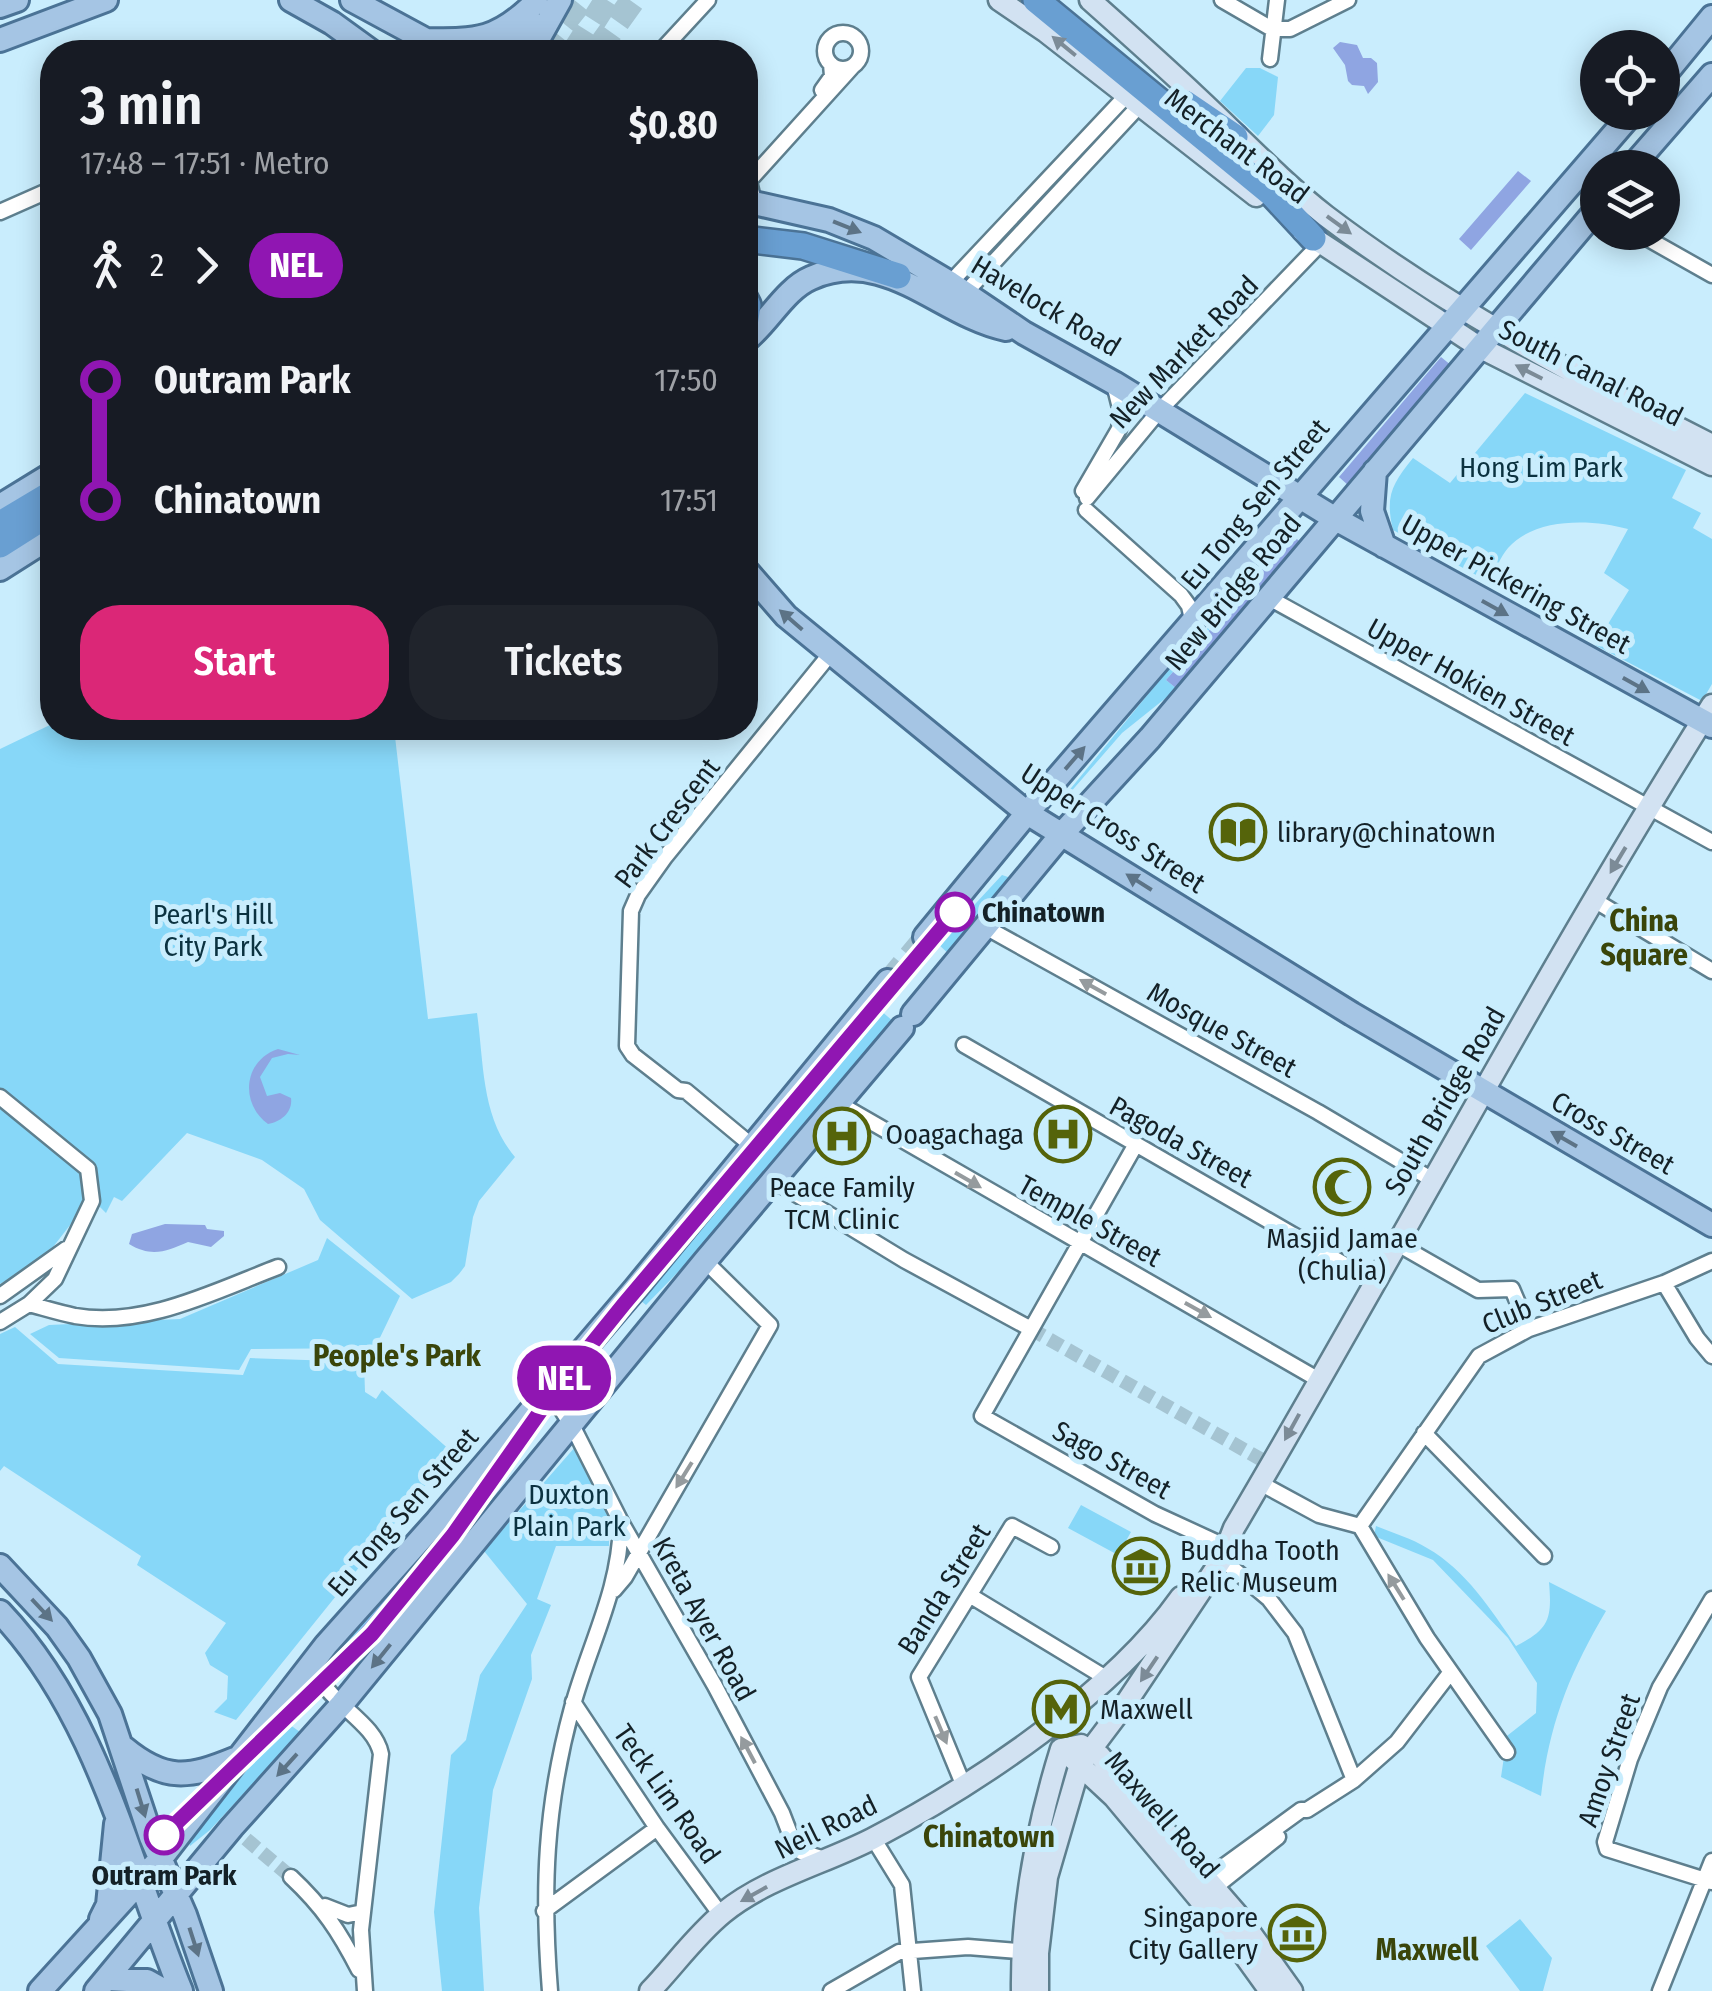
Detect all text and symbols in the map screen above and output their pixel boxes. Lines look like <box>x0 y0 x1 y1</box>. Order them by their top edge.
map controls <box>1580 30 1680 250</box>
button: locate <box>1580 30 1680 130</box>
one-way arrow <box>1051 36 1077 57</box>
text: 3 min <box>80 73 203 139</box>
street label: Merchant Road <box>1158 81 1316 211</box>
text: $0.80 <box>629 102 718 148</box>
text: 17:48 – 17:51 · Metro <box>80 144 330 182</box>
button: layers <box>1580 150 1680 250</box>
one-way arrow <box>1326 214 1352 234</box>
one-way arrow <box>832 219 862 235</box>
icon: walk <box>80 238 135 293</box>
icon: forward <box>179 238 234 293</box>
text: NEL <box>269 244 323 286</box>
text: 2 <box>150 246 164 284</box>
street label: Havelock Road <box>965 249 1127 363</box>
street label: New Market Road <box>1103 269 1265 435</box>
street label: South Canal Road <box>1494 313 1688 433</box>
text: Outram Park <box>154 357 351 403</box>
text: 17:50 <box>654 361 718 399</box>
one-way arrow <box>1515 364 1544 381</box>
street label: Eu Tong Sen Street <box>1174 411 1336 596</box>
park label: Hong Lim Park <box>1459 451 1624 484</box>
text: Chinatown <box>154 477 321 523</box>
text: 17:51 <box>660 481 718 519</box>
street label: New Bridge Road <box>1158 507 1308 677</box>
street label: Upper Pickering Street <box>1396 507 1637 661</box>
one-way arrow <box>1481 598 1509 616</box>
button: Start <box>80 605 389 720</box>
button: Tickets <box>409 605 718 720</box>
one-way arrow <box>779 609 804 631</box>
street label: Upper Hokien Street <box>1361 611 1581 753</box>
one-way arrow <box>1622 675 1650 693</box>
one-way arrow <box>1063 746 1085 771</box>
street label: Park Crescent <box>607 751 727 894</box>
street label: Upper Cross Street <box>1015 756 1212 900</box>
library icon: library@chinatown <box>1208 802 1268 862</box>
place label: library@chinatown <box>1277 816 1496 849</box>
one-way arrow <box>1610 846 1627 874</box>
one-way arrow <box>1125 874 1153 891</box>
marker: Chinatown <box>936 893 974 931</box>
place label: Chinatown <box>982 896 1105 929</box>
park label: Pearl's Hill City Park <box>153 898 273 963</box>
district label: China Square <box>1600 903 1688 973</box>
street label: Mosque Street <box>1142 975 1303 1085</box>
one-way arrow <box>1079 978 1107 996</box>
street label: South Bridge Road <box>1378 1001 1512 1201</box>
street label: Cross Street <box>1546 1085 1681 1182</box>
street label: Pagoda Street <box>1104 1089 1259 1195</box>
hospital icon: Ooagachaga <box>1033 1104 1093 1164</box>
hospital icon: Peace Family TCM Clinic <box>812 1106 872 1166</box>
place label: Ooagachaga <box>886 1118 1024 1151</box>
one-way arrow <box>1550 1131 1578 1148</box>
mosque icon: Masjid Jamae (Chulia) <box>1312 1157 1372 1217</box>
street label: Temple Street <box>1013 1168 1168 1274</box>
place label: Peace Family TCM Clinic <box>769 1171 915 1236</box>
one-way arrow <box>954 1171 982 1188</box>
place label: Masjid Jamae (Chulia) <box>1266 1222 1418 1287</box>
street label: Club Street <box>1477 1263 1608 1341</box>
one-way arrow <box>1184 1300 1212 1318</box>
district label: People's Park <box>313 1338 482 1374</box>
line badge: NEL <box>506 1346 622 1410</box>
text: NEL <box>537 1357 591 1399</box>
one-way arrow <box>1284 1413 1301 1441</box>
street label: Sago Street <box>1047 1414 1178 1506</box>
street label: Eu Tong Sen Street <box>321 1420 486 1603</box>
one-way arrow <box>676 1461 693 1489</box>
park label: Duxton Plain Park <box>512 1478 627 1543</box>
street label: Banda Street <box>891 1517 998 1660</box>
street label: Kreta Ayer Road <box>645 1531 763 1707</box>
place label: Buddha Tooth Relic Museum <box>1180 1534 1340 1599</box>
museum icon: Buddha Tooth Relic Museum <box>1111 1536 1171 1596</box>
one-way arrow <box>1388 1573 1405 1601</box>
one-way arrow <box>30 1597 52 1622</box>
one-way arrow <box>371 1643 392 1668</box>
one-way arrow <box>1140 1656 1158 1683</box>
metro station icon: Maxwell <box>1031 1679 1091 1739</box>
street label: Amoy Street <box>1571 1688 1647 1831</box>
place label: Maxwell <box>1100 1693 1193 1726</box>
one-way arrow <box>933 1716 949 1745</box>
street label: Teck Lim Road <box>607 1718 727 1870</box>
one-way arrow <box>740 1735 757 1764</box>
street label: Maxwell Road <box>1098 1745 1226 1885</box>
one-way arrow <box>276 1753 299 1777</box>
street label: Neil Road <box>769 1788 883 1866</box>
one-way arrow <box>134 1789 149 1819</box>
marker: Outram Park <box>145 1816 183 1854</box>
district label: Chinatown <box>923 1819 1055 1855</box>
place label: Outram Park <box>92 1859 237 1892</box>
one-way arrow <box>740 1884 768 1902</box>
place label: Singapore City Gallery <box>1128 1901 1259 1966</box>
museum icon: Singapore City Gallery <box>1267 1903 1327 1963</box>
one-way arrow <box>187 1928 202 1958</box>
district label: Maxwell <box>1376 1932 1479 1968</box>

